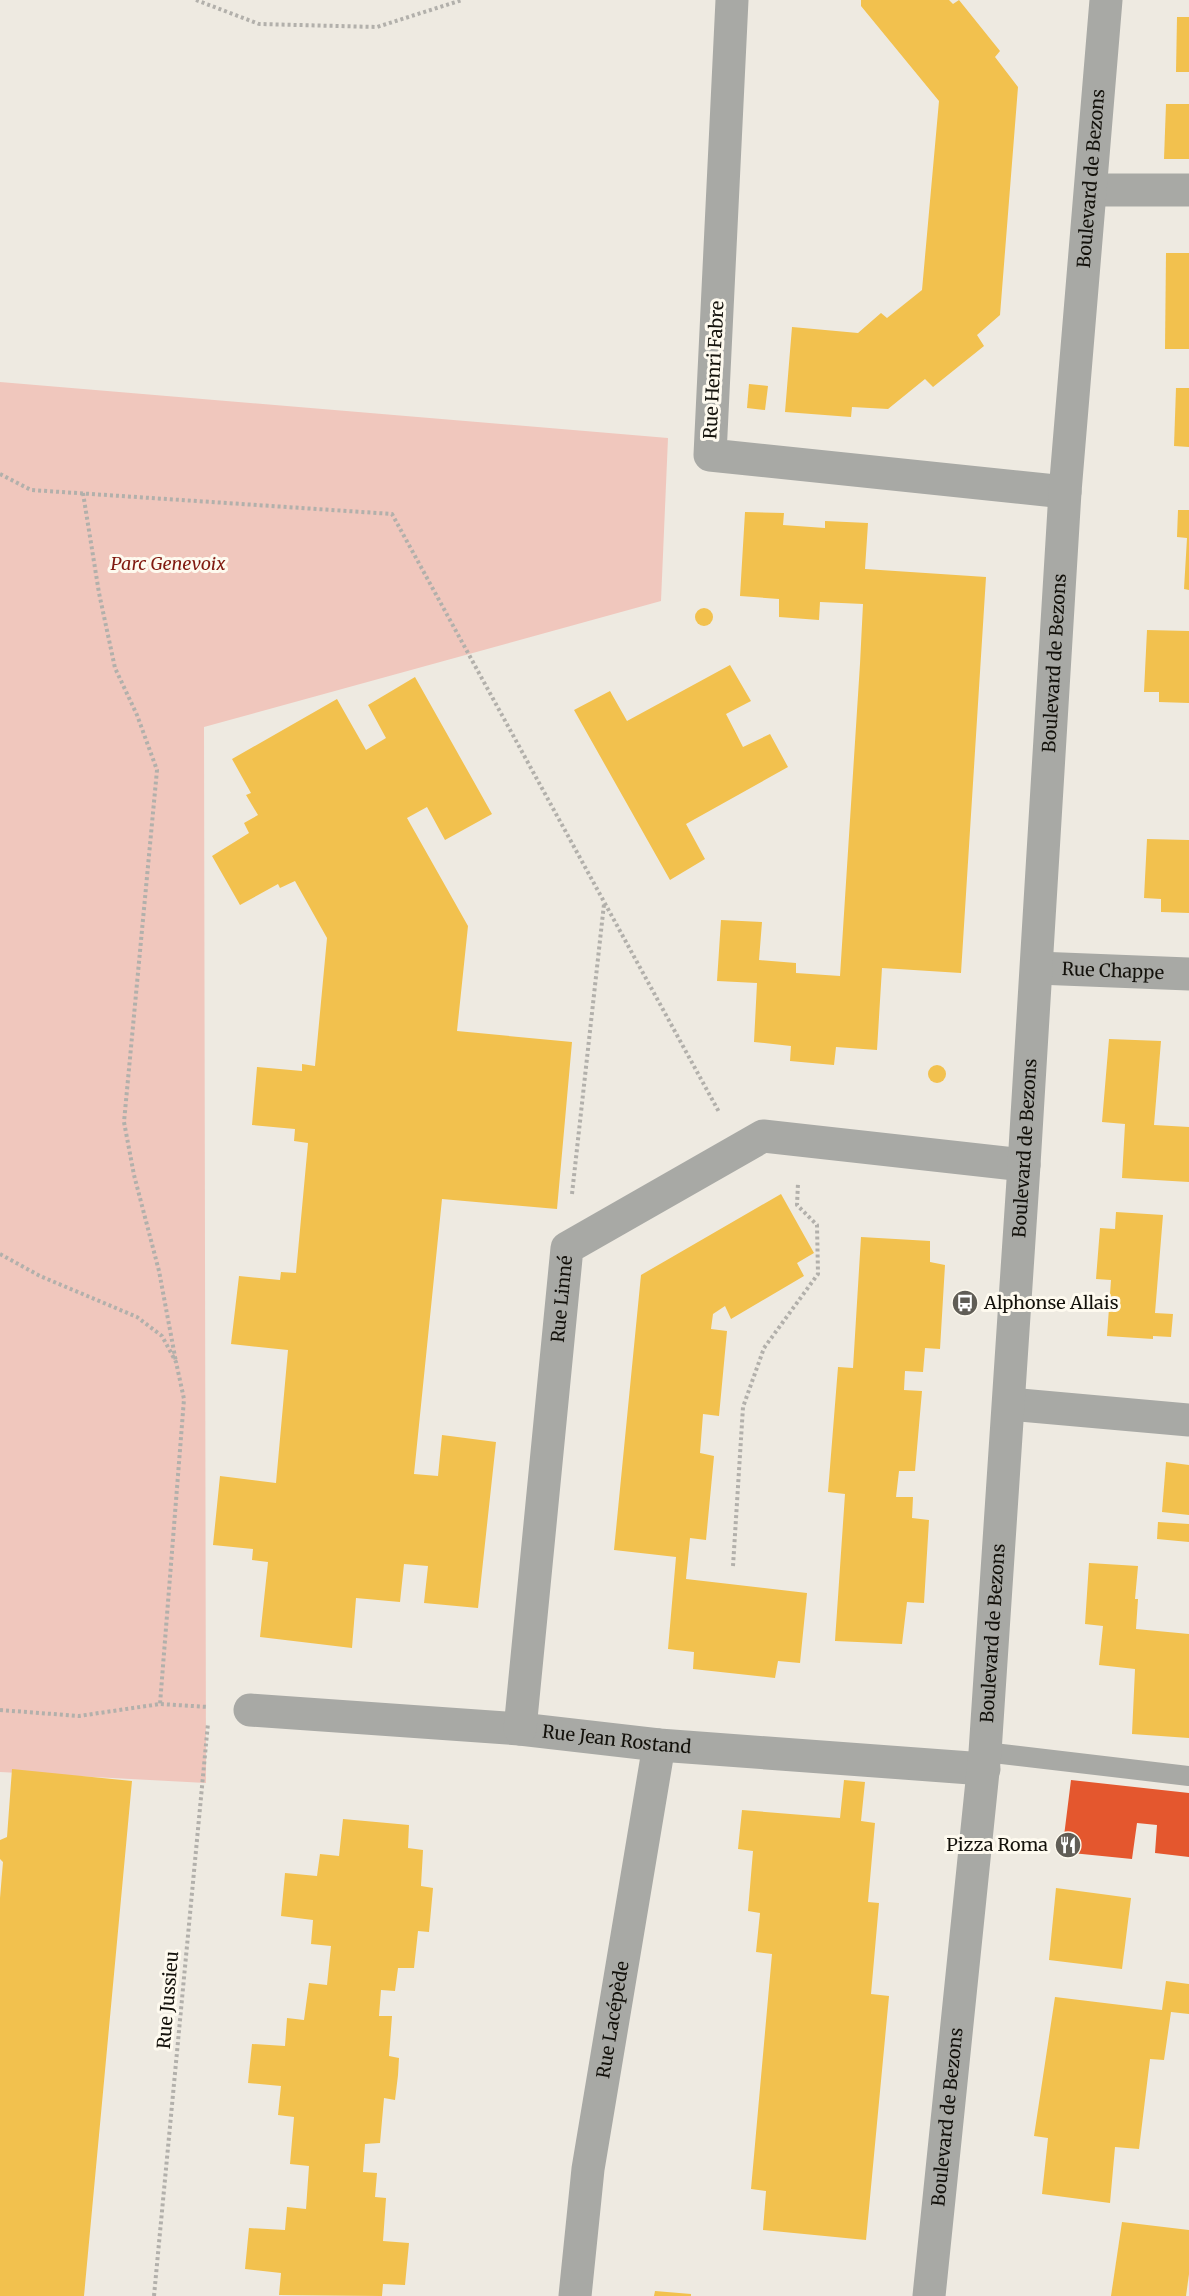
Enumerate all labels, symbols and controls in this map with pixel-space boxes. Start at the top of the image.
street label: Boulevard de Bezons [1072,88,1110,269]
street label: Rue Henri Fabre [698,300,729,440]
park label: Parc Genevoix [110,552,226,575]
street label: Boulevard de Bezons [1037,573,1071,753]
street label: Rue Chappe [1061,957,1165,984]
street label: Boulevard de Bezons [1007,1058,1041,1239]
street label: Rue Linné [546,1254,577,1344]
bus stop icon: Alphonse Allais [950,1288,980,1318]
place label: Alphonse Allais [983,1291,1119,1314]
street label: Boulevard de Bezons [975,1543,1010,1723]
street label: Rue Jean Rostand [541,1720,692,1758]
restaurant icon: Pizza Roma [1053,1830,1083,1860]
place label: Pizza Roma [946,1833,1048,1856]
street label: Rue Jussieu [152,1950,183,2050]
street label: Rue Lacépède [591,1959,634,2080]
street label: Boulevard de Bezons [926,2026,968,2207]

